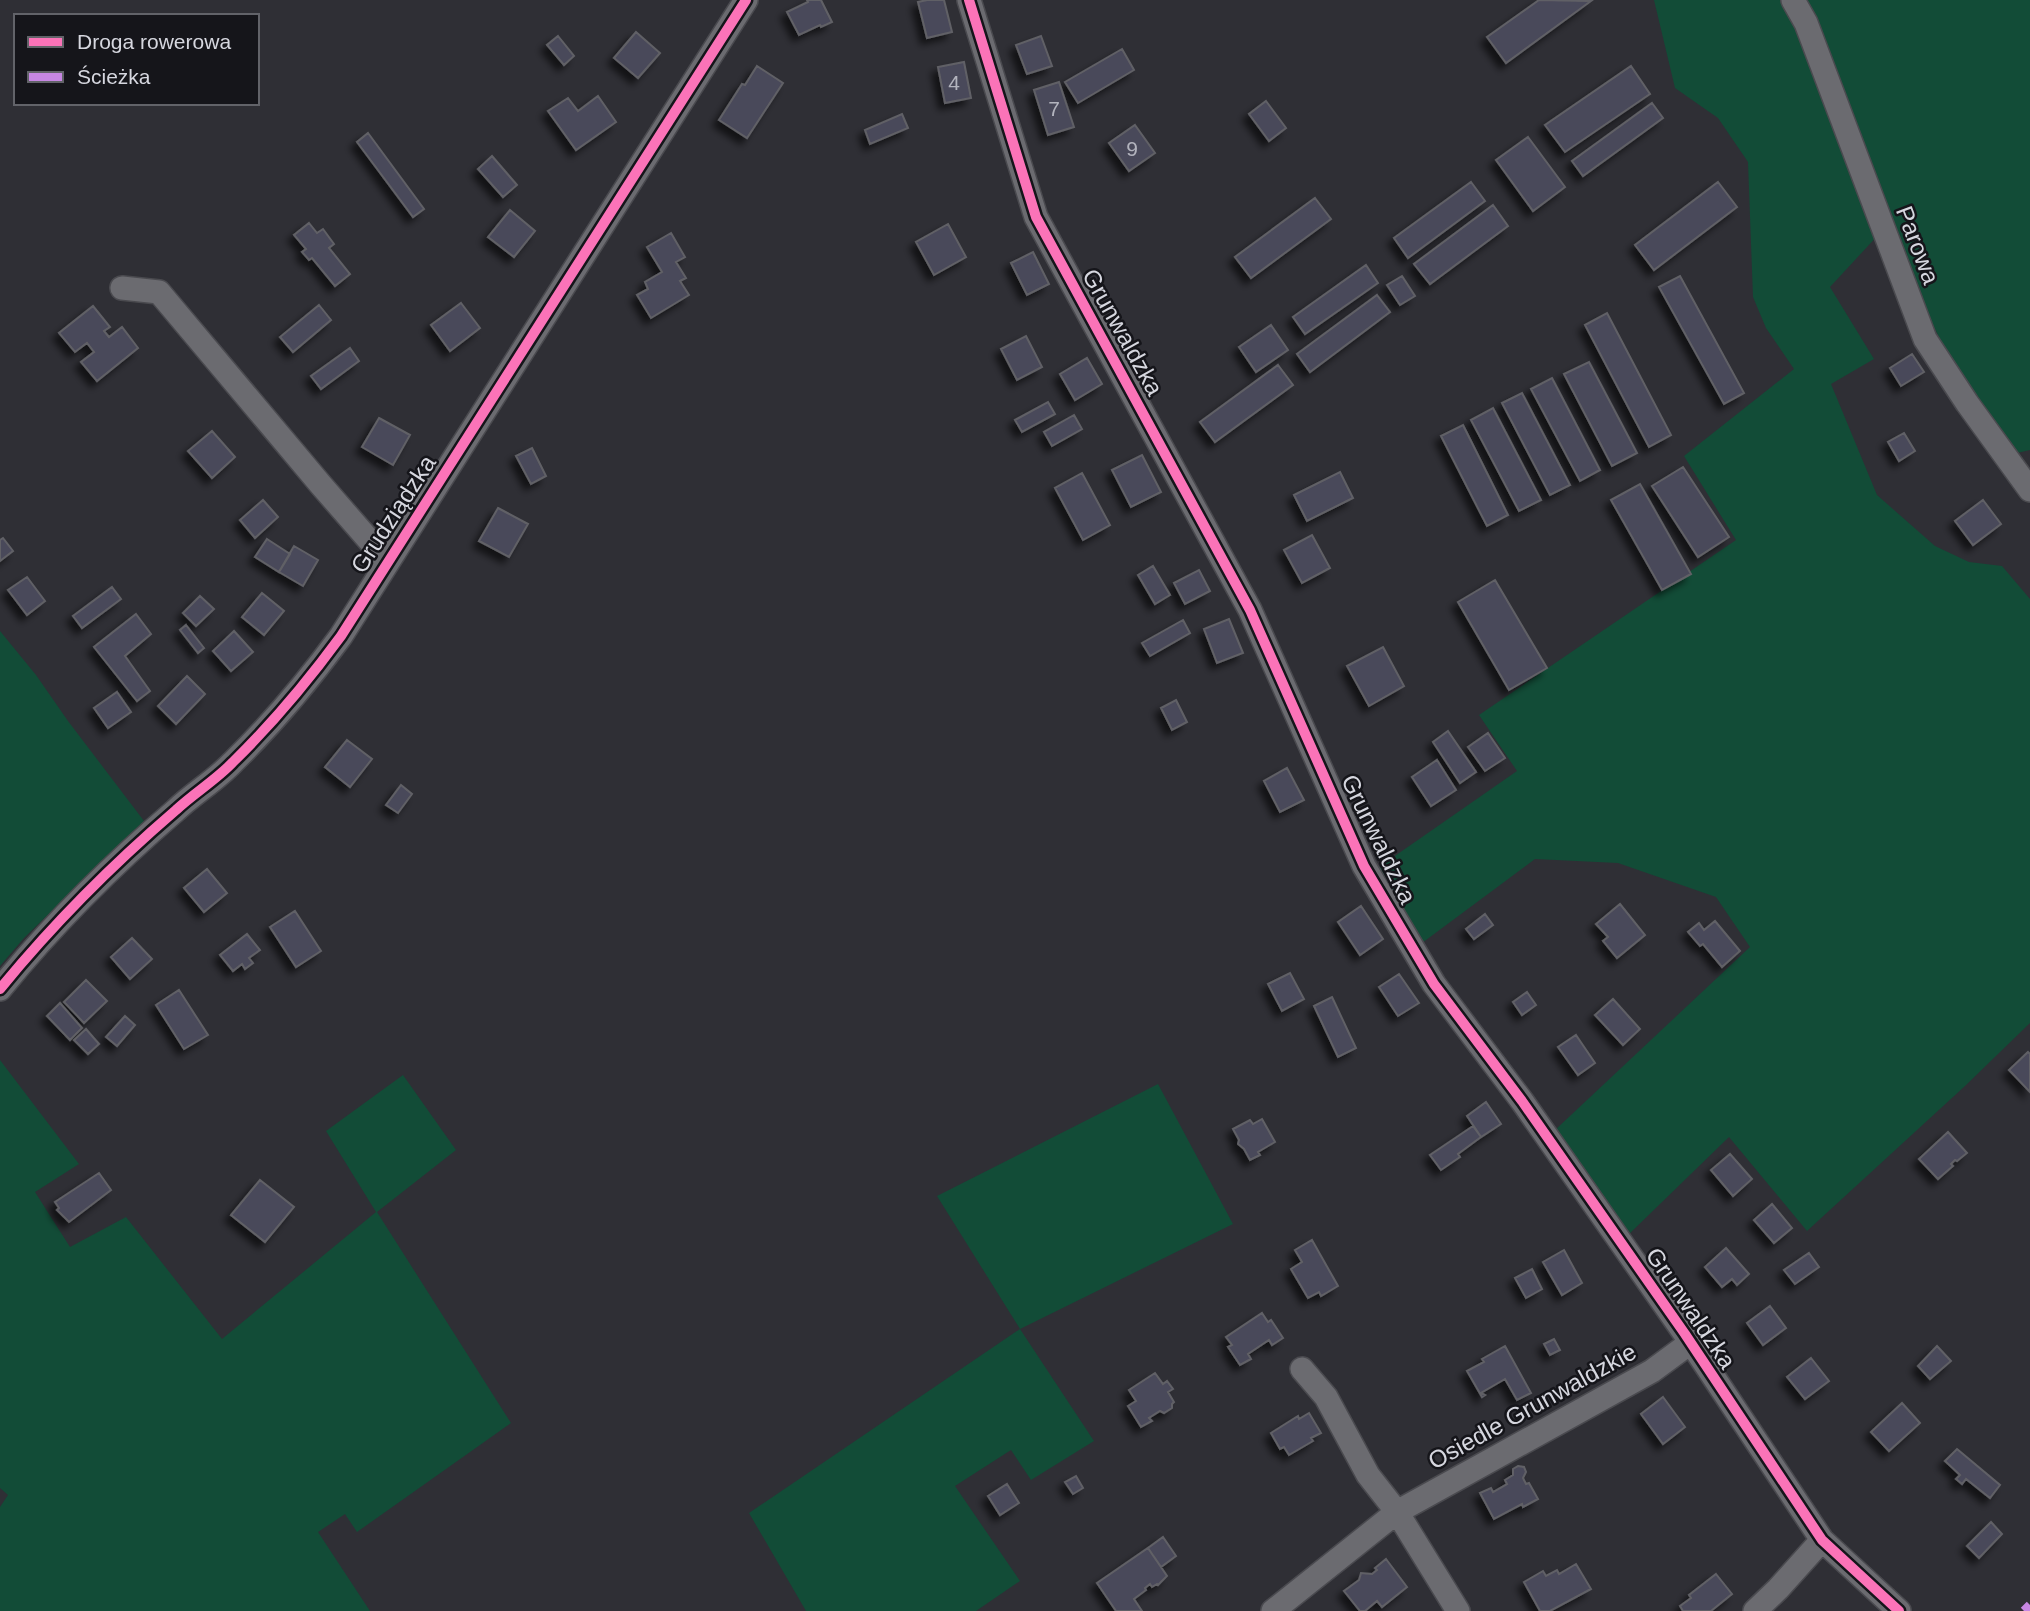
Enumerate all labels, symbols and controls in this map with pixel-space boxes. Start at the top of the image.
legend [14,14,259,105]
text: Droga rowerowa [77,30,231,53]
text: Ścieżka [77,65,151,88]
house number: 4 [948,71,960,94]
house number: 7 [1048,97,1060,120]
house number: 9 [1126,137,1138,160]
street label: Parowa [1891,202,1945,288]
street label: Grunwaldzka [1077,264,1169,400]
street label: Grudziądzka [345,450,441,578]
street label: Grunwaldzka [1336,770,1422,908]
street label: Grunwaldzka [1641,1242,1742,1374]
street label: Osiedle Grunwaldzkie [1423,1338,1641,1474]

